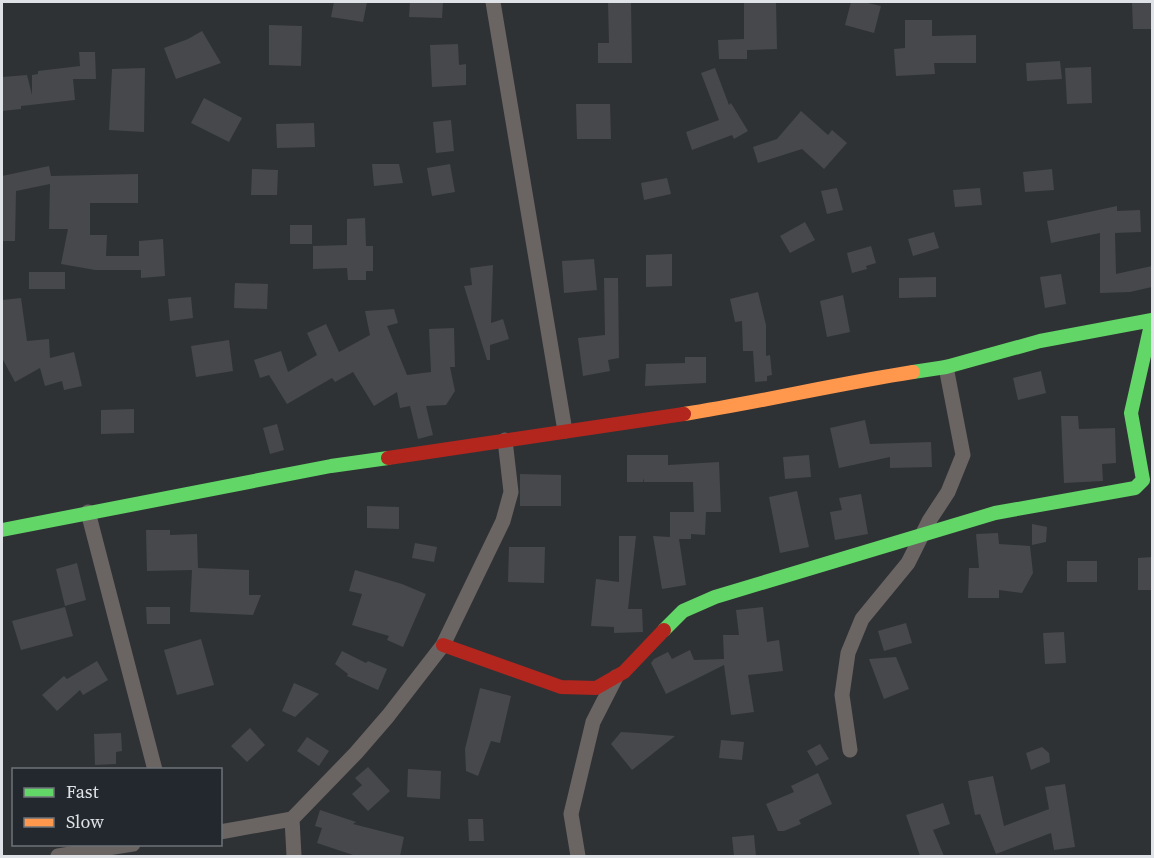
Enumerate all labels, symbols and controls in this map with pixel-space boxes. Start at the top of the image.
legend [12,768,222,846]
text: Fast [66,779,99,804]
text: Slow [66,809,104,834]

